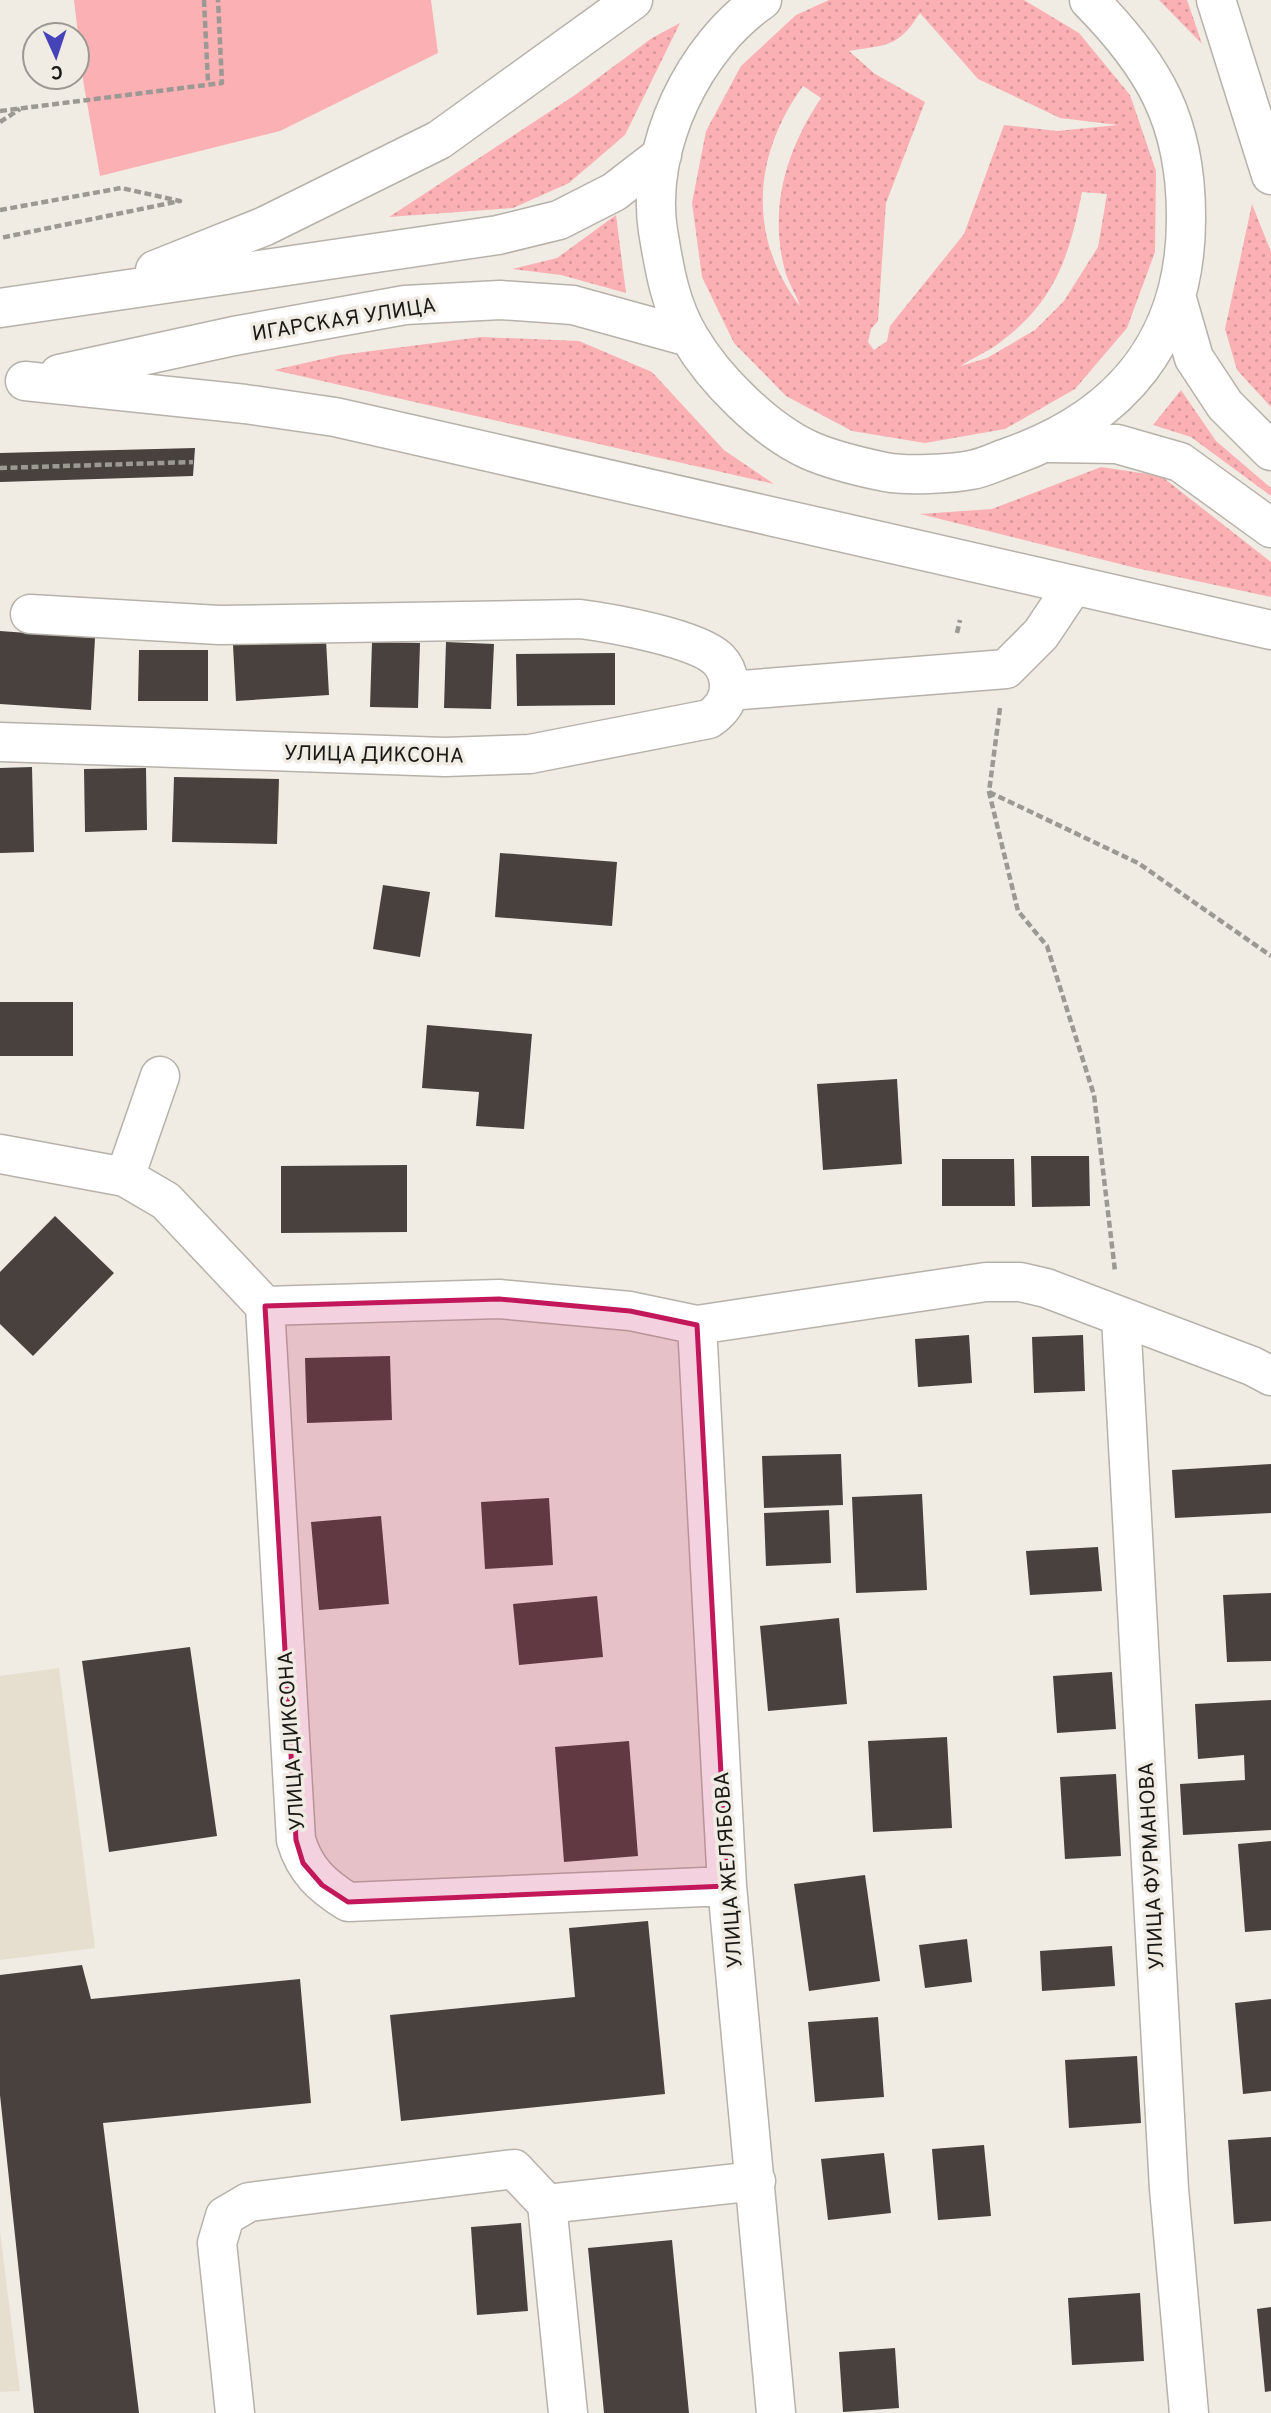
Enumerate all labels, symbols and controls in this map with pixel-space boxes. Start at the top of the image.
north arrow [21,21,91,91]
text: С [50,59,63,83]
street label: ИГАРСКАЯ УЛИЦА [250,293,438,348]
street label: УЛИЦА ДИКСОНА [284,740,464,771]
street label: УЛИЦА ДИКСОНА [273,1650,312,1832]
street label: УЛИЦА ФУРМАНОВА [1134,1761,1171,1970]
street label: УЛИЦА ЖЕЛЯБОВА [709,1771,750,1969]

